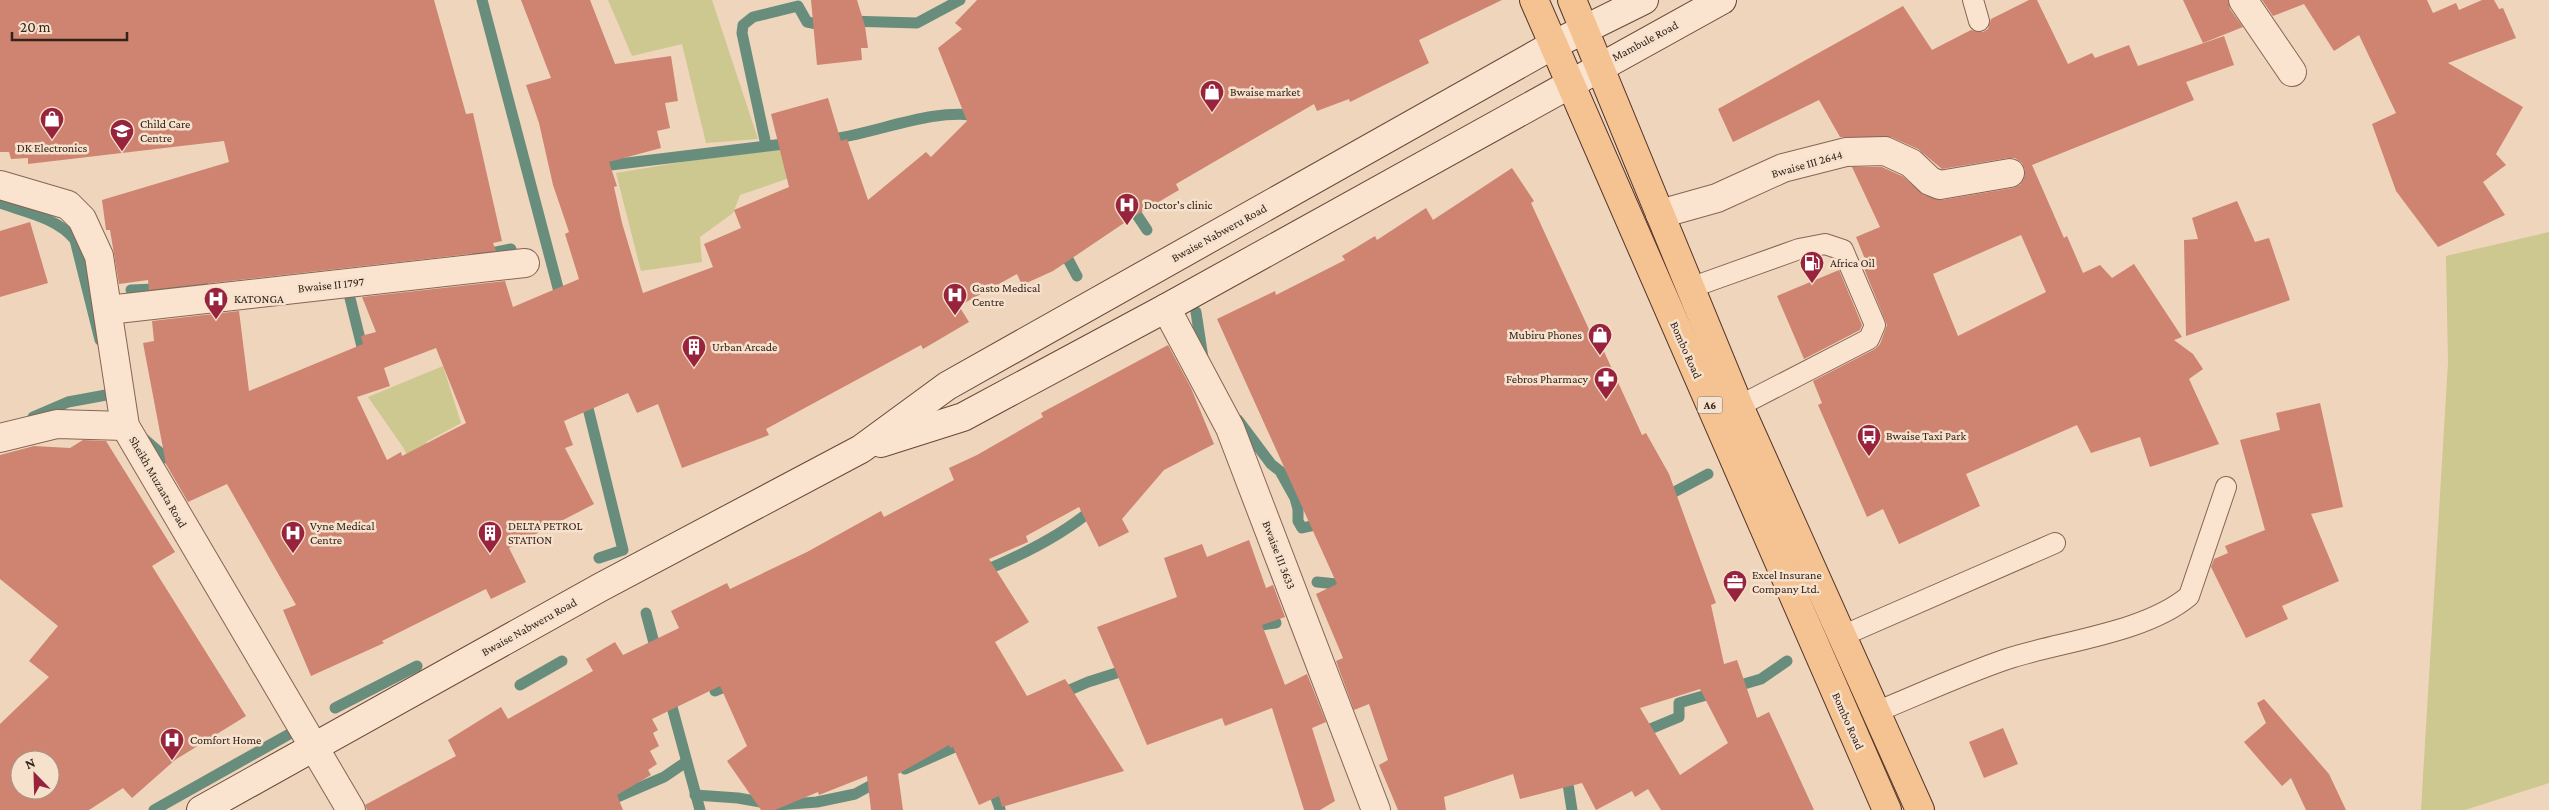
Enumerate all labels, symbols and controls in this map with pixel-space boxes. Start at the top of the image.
scale bar [12,10,128,42]
street label: Mambule Road [1610,17,1681,64]
text: 20 m [20,19,51,35]
shop icon: Bwaise market [1199,79,1225,113]
place label: Bwaise market [1230,85,1302,99]
shop icon: DK Electronics [39,106,65,140]
place label: Child Care Centre [140,117,190,145]
school or university icon: Child Care Centre [109,118,135,152]
place label: DK Electronics [17,141,87,155]
street label: Bwaise III 2644 [1770,147,1844,181]
hospital icon: Doctor's clinic [1114,192,1140,226]
place label: Doctor's clinic [1144,198,1213,212]
street label: Bwaise Nabweru Road [1169,201,1270,265]
fuel station icon: Africa Oil [1799,250,1825,284]
place label: Africa Oil [1830,256,1875,270]
street label: Bwaise II 1797 [297,275,365,295]
place label: Gasto Medical Centre [972,281,1040,309]
hospital icon: Gasto Medical Centre [942,282,968,316]
hospital icon: KATONGA [203,286,229,320]
place label: KATONGA [234,292,284,306]
street label: Bombo Road [1667,319,1705,381]
shop icon: Mubiru Phones [1587,322,1613,356]
place label: Mubiru Phones [1509,328,1582,342]
building icon: Urban Arcade [681,334,707,368]
place label: Urban Arcade [712,340,777,354]
pharmacy icon: Febros Pharmacy [1593,366,1619,400]
place label: Febros Pharmacy [1506,372,1588,386]
road number: A6 [1698,396,1722,414]
bus stop icon: Bwaise Taxi Park [1856,423,1882,457]
place label: Bwaise Taxi Park [1886,429,1967,443]
street label: Sheikh Muzaata Road [126,434,190,531]
place label: Vyne Medical Centre [310,519,375,547]
place label: DELTA PETROL STATION [508,519,583,547]
street label: Bwaise III 3633 [1260,519,1299,591]
hospital icon: Vyne Medical Centre [280,520,306,554]
building icon: DELTA PETROL STATION [477,520,503,554]
place label: Excel Insurane Company Ltd. [1752,568,1822,596]
office icon: Excel Insurane Company Ltd. [1722,569,1748,603]
street label: Bwaise Nabweru Road [479,595,580,659]
street label: Bombo Road [1829,690,1867,752]
hospital icon: Comfort Home [159,727,185,761]
place label: Comfort Home [190,733,261,747]
north arrow [10,750,60,800]
text: N [22,754,38,772]

